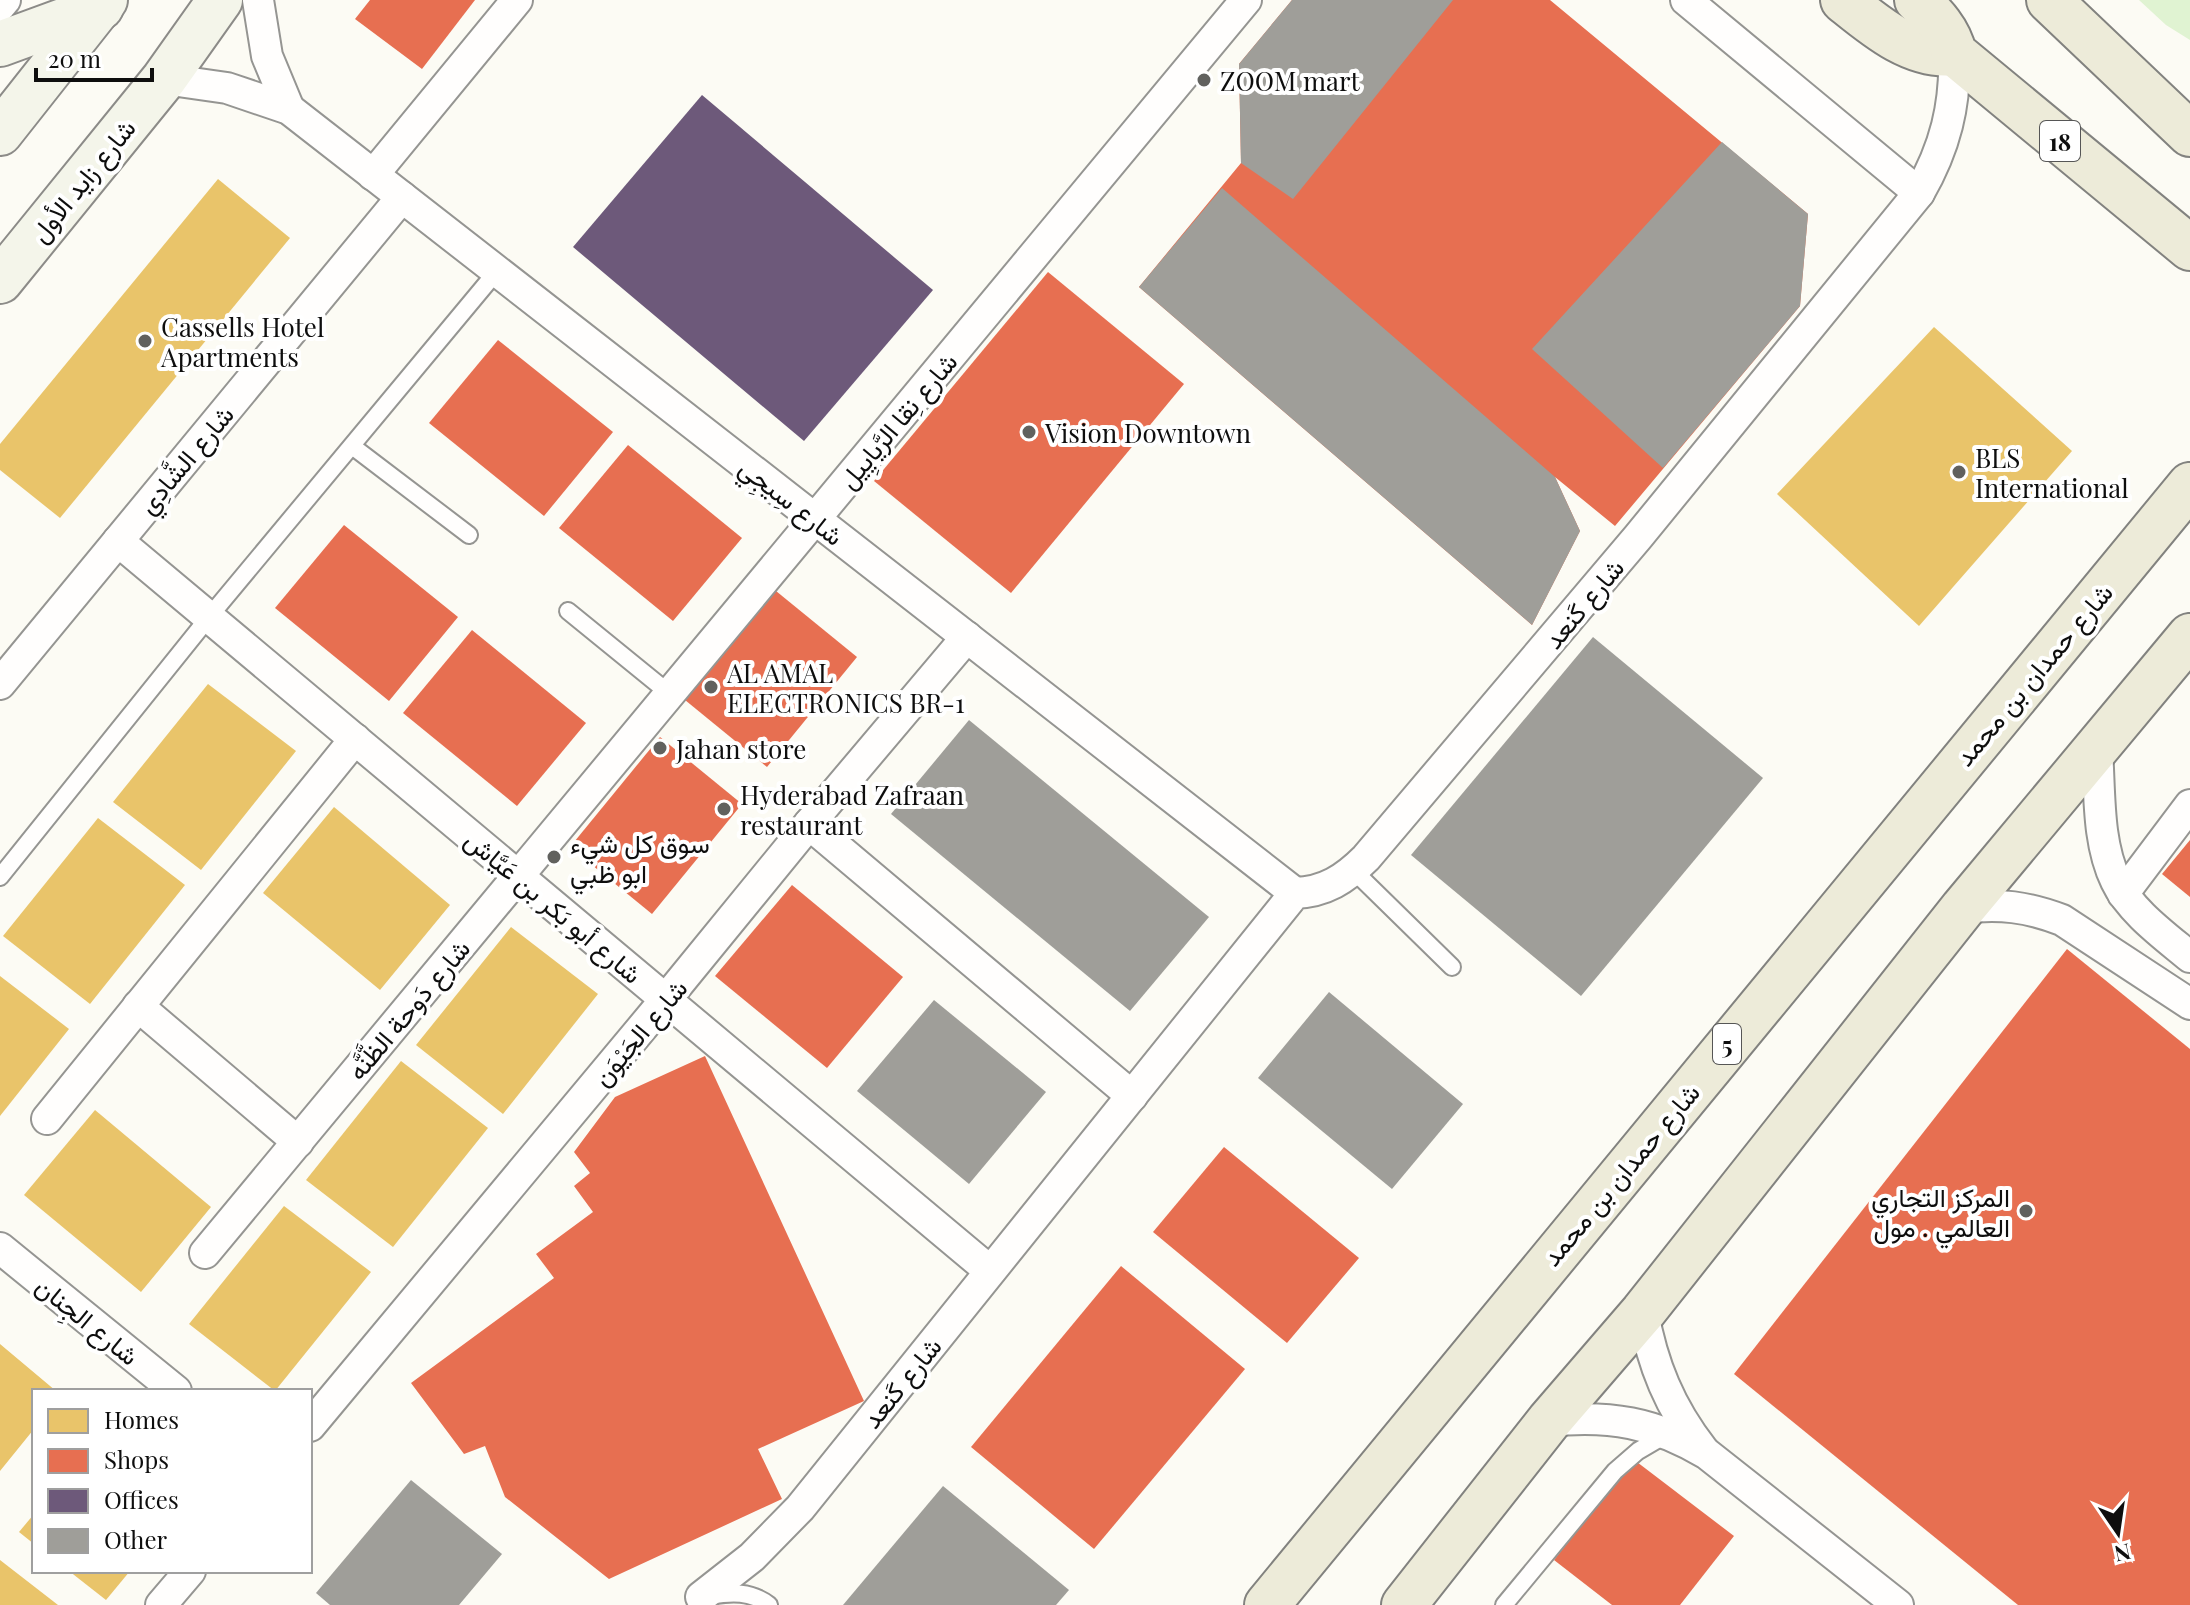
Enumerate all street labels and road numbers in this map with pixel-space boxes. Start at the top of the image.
street label: شارع زايد الأول [21,111,144,250]
road number: 18 [2040,121,2080,161]
street label: شارع نِقا الرَّيايِيل [830,345,967,498]
street label: شارع الشَّادِي [129,397,245,524]
street label: شارع سِيجِي [730,449,851,557]
street label: شارع كَنعد [1535,550,1633,657]
street label: شارع حمدان بن محمد [1946,575,2121,774]
street label: شارع أبو بَكر بن عَيَّاش [457,821,650,992]
street label: شارع دَوحة الظَّنَّه [338,931,479,1088]
street label: شارع الجَيْوَن [584,971,696,1094]
road number: 5 [1713,1024,1741,1064]
street label: شارع حمدان بن محمد [1533,1075,1708,1274]
street label: شارع الجِنان [27,1268,147,1376]
street label: شارع كَنعد [853,1329,950,1436]

